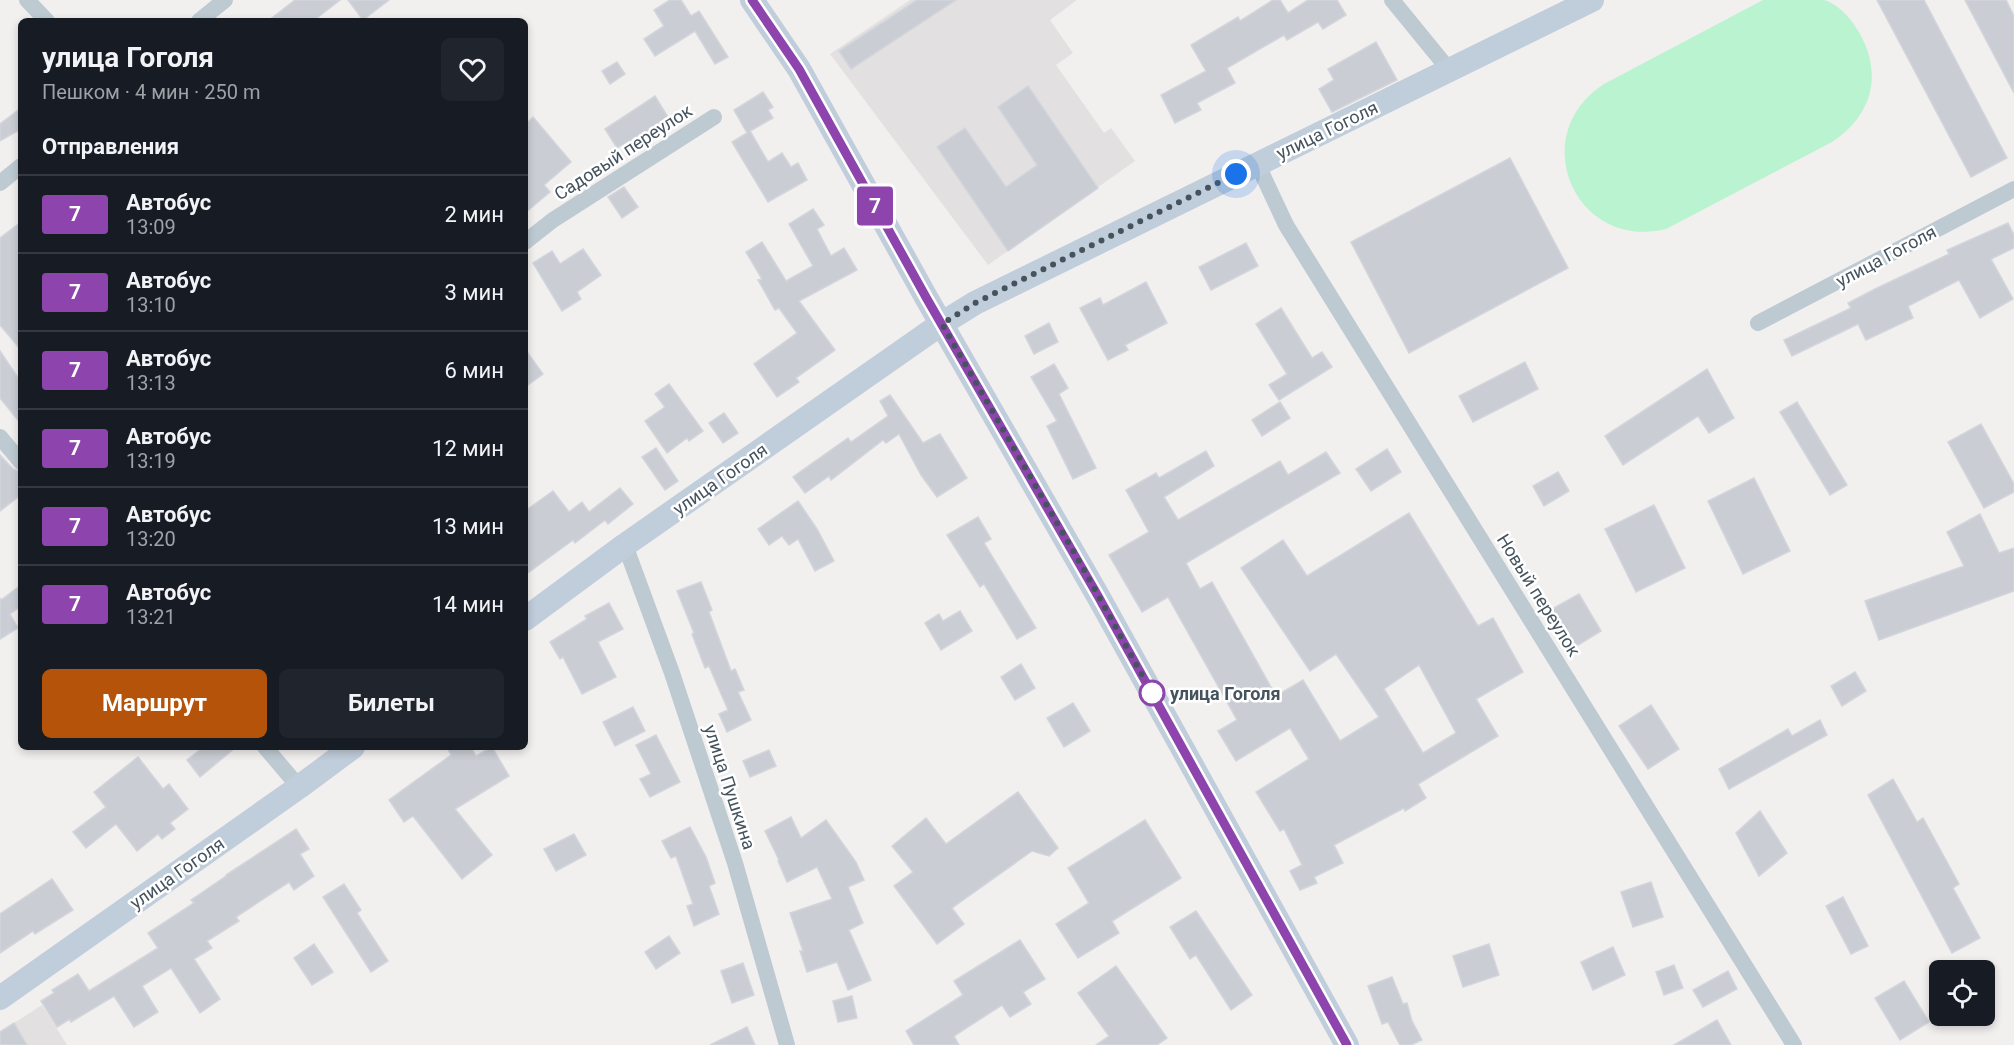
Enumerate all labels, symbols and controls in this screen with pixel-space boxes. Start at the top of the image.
button: heart [441,38,504,101]
text: улица Гоголя [42,41,214,74]
text: Пешком · 4 мин · 250 m [42,80,261,104]
street label: улица Гоголя [1273,96,1381,164]
street label: Садовый переулок [550,100,696,204]
text: Отправления [42,134,179,159]
your location [1221,159,1251,189]
line badge: 7 [856,186,894,226]
text: Автобус [126,190,211,215]
text: 7 [869,194,881,218]
text: 7 [69,202,81,226]
text: 2 мин [444,202,504,227]
text: 13:09 [126,215,176,239]
street label: улица Гоголя [1832,221,1940,291]
text: Автобус [126,268,211,293]
text: 7 [69,280,81,304]
text: 3 мин [444,280,504,305]
text: 13:10 [126,293,176,317]
text: Автобус [126,346,211,371]
text: 7 [69,358,81,382]
text: 6 мин [444,358,504,383]
text: 13:13 [126,371,176,395]
text: Автобус [126,424,211,449]
text: 7 [69,436,81,460]
text: 12 мин [432,436,504,461]
street label: улица Гоголя [669,439,771,519]
text: 13:19 [126,449,176,473]
text: Автобус [126,502,211,527]
text: 7 [69,514,81,538]
text: 13 мин [432,514,504,539]
text: 13:20 [126,527,176,551]
street label: Новый переулок [1493,530,1585,660]
text: Автобус [126,580,211,605]
text: 7 [69,592,81,616]
text: 14 мин [432,592,504,617]
text: 13:21 [126,605,176,629]
button: Маршрут [42,669,267,738]
button: Билеты [279,669,504,738]
marker: улица Гоголя [1139,680,1165,706]
place label: улица Гоголя [1170,683,1281,704]
street label: улица Пушкина [700,722,760,852]
street label: улица Гоголя [126,833,228,913]
map controls [1929,960,1995,1026]
button: locate [1929,960,1995,1026]

